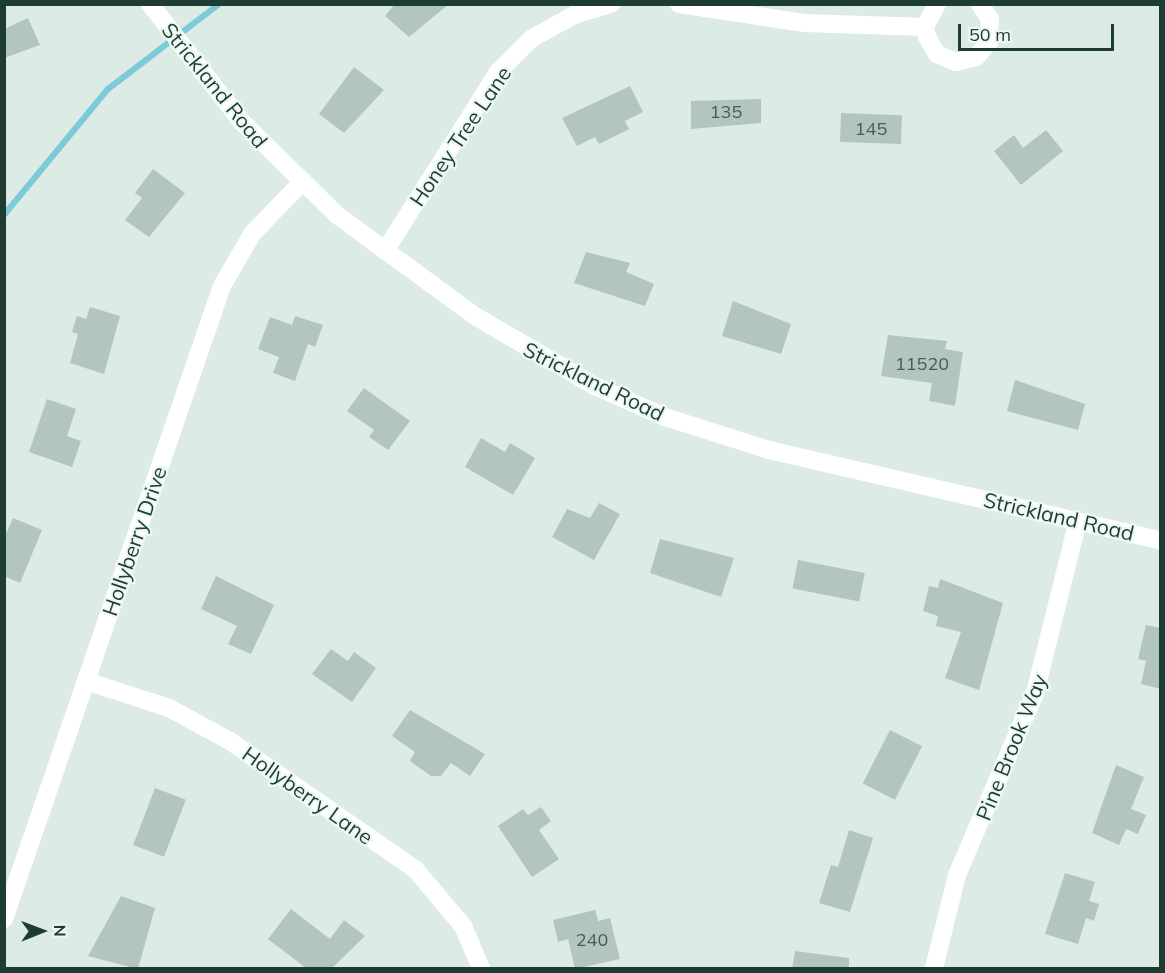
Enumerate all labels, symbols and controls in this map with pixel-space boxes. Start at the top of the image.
scale bar [961,12,1117,50]
street label: Strickland Road [157,17,273,153]
text: 50 m [969,23,1011,46]
street label: Honey Tree Lane [404,61,516,211]
house number: 135 [710,101,742,123]
house number: 145 [855,118,887,140]
street label: Strickland Road [519,336,669,426]
house number: 11520 [895,353,949,375]
street label: Hollyberry Drive [97,463,171,619]
street label: Strickland Road [981,486,1137,546]
street label: Pine Brook Way [970,670,1052,824]
street label: Hollyberry Lane [238,741,378,849]
north arrow [12,901,72,961]
text: N [50,924,70,937]
house number: 240 [576,929,608,951]

